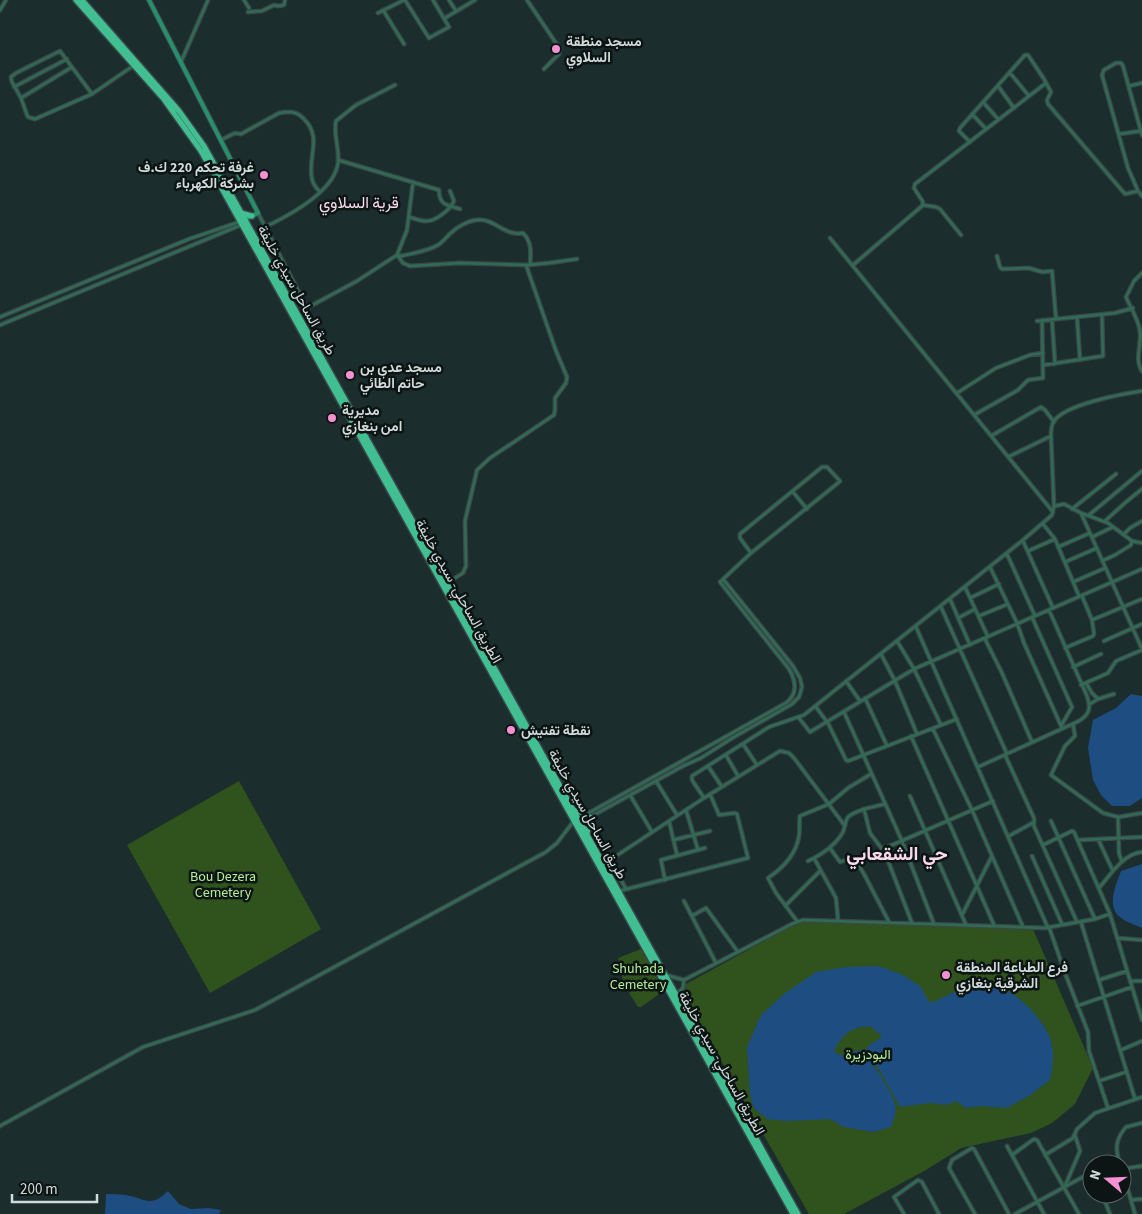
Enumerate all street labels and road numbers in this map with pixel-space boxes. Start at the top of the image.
street label: طريق الساحل سيدي خليفة [251,222,340,360]
street label: الطريق الساحلي- سيدي خليفة [409,516,506,668]
street label: طريق الساحل سيدي خليفة [542,746,631,884]
street label: الطريق الساحلي- سيدي خليفة [672,988,769,1140]

